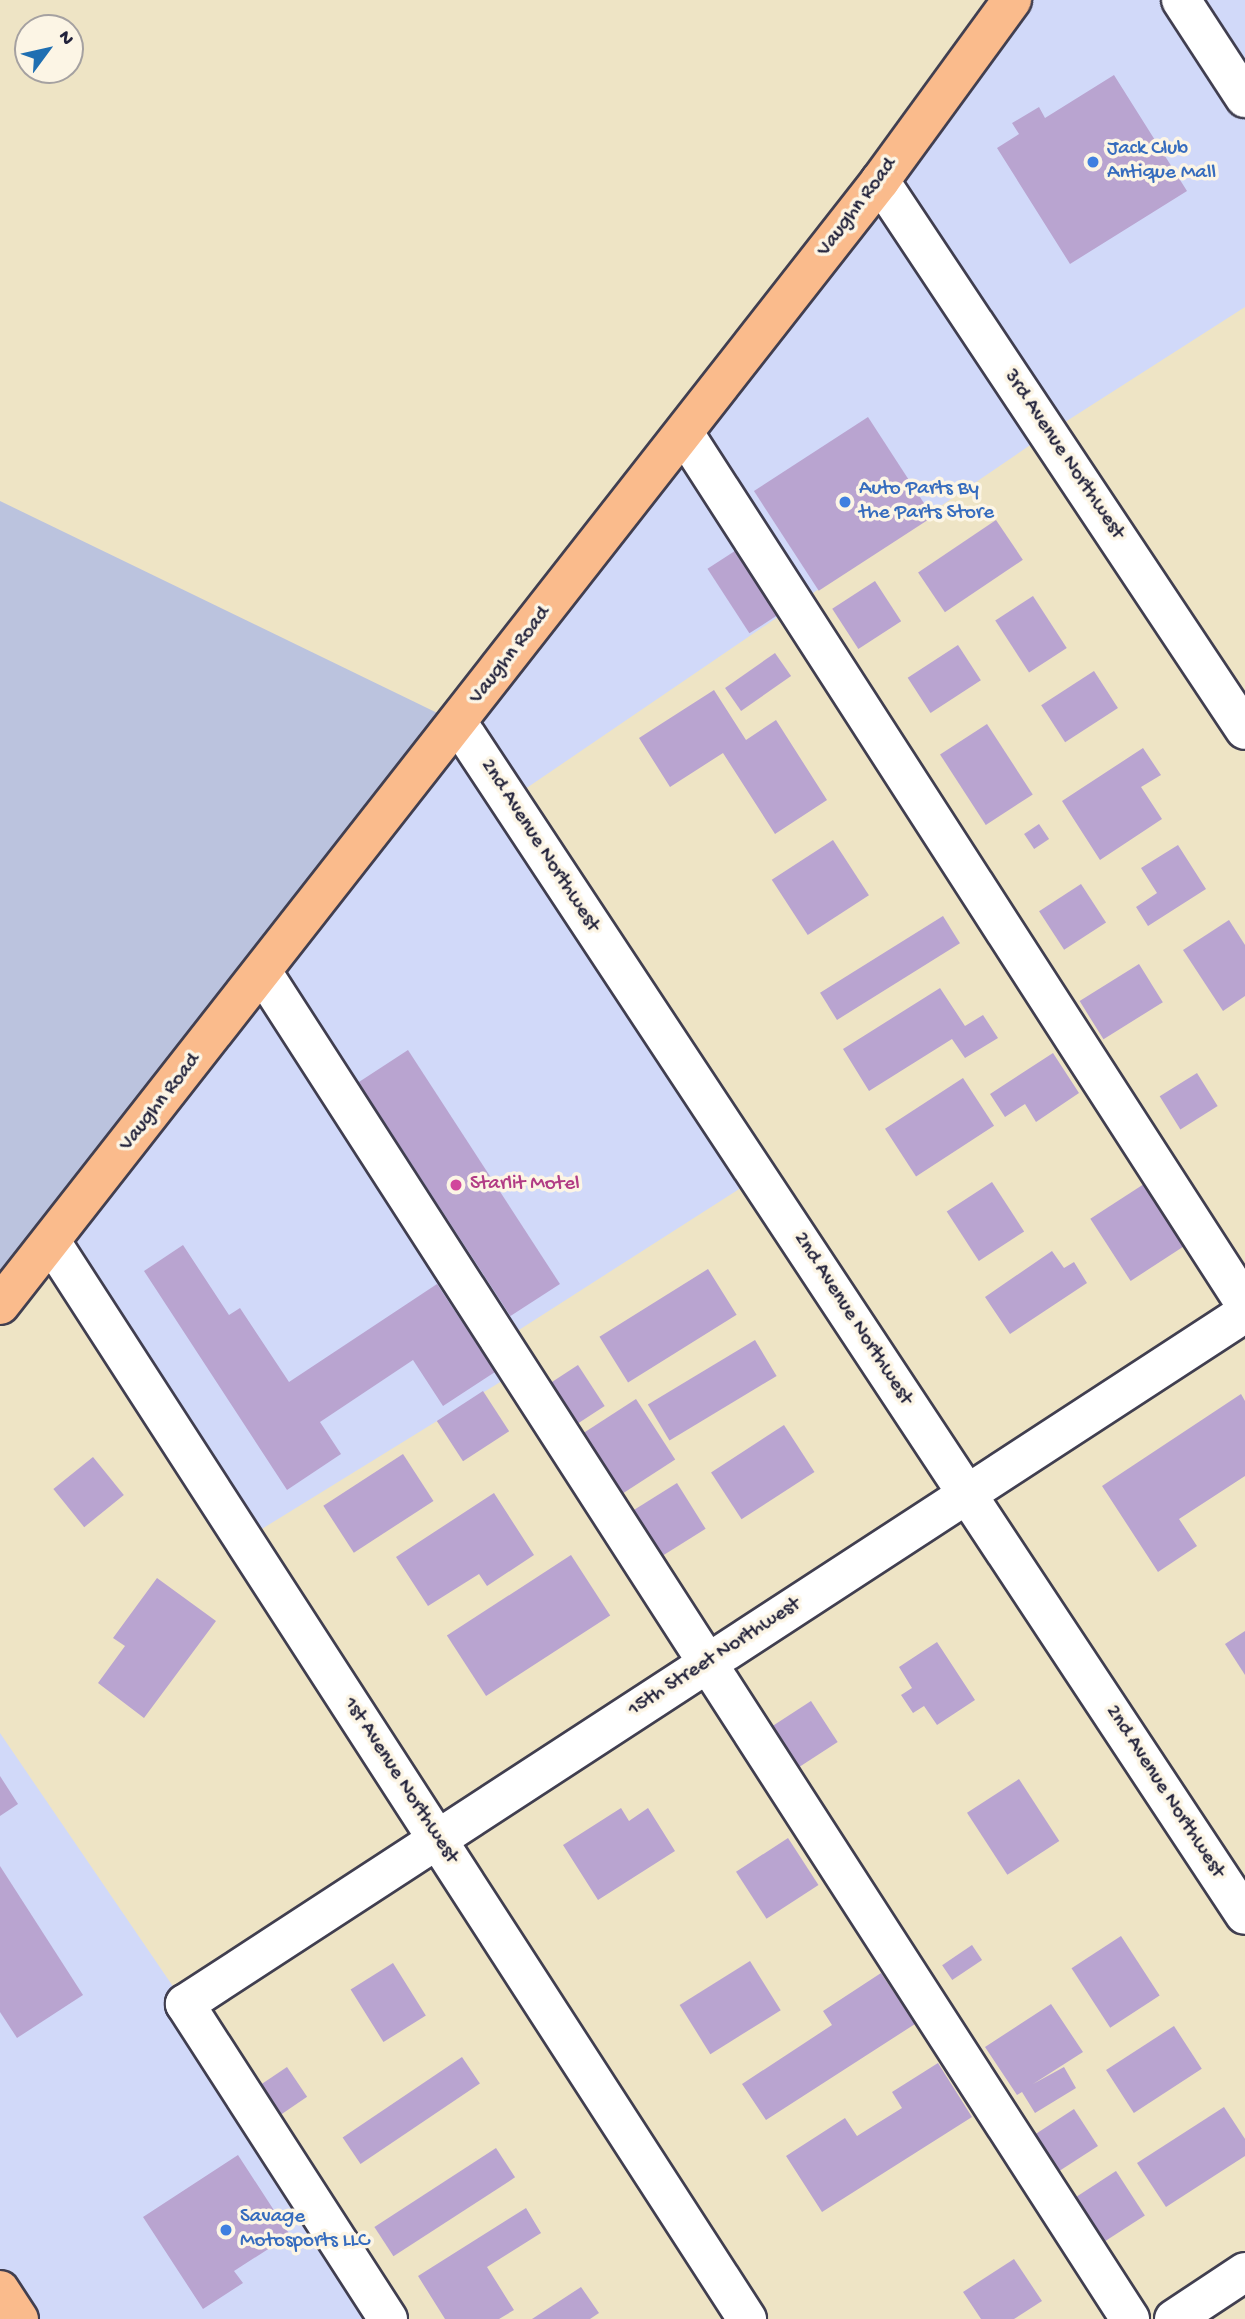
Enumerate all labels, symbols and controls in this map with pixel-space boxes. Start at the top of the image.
north arrow [14,14,84,84]
text: N [52,27,78,50]
place label: Jack Club Antique Mall [1107,137,1216,187]
street label: Vaughn Road [813,154,903,262]
marker: Jack Club Antique Mall [1085,154,1101,170]
street label: 3rd Avenue Northwest [997,365,1129,545]
place label: Auto Parts By the Parts Store [859,477,994,527]
marker: Auto Parts By the Parts Store [837,494,853,510]
street label: Vaughn Road [465,602,557,710]
street label: 2nd Avenue Northwest [474,755,604,937]
street label: Vaughn Road [115,1049,207,1157]
place label: Starlit Motel [470,1172,580,1198]
marker: Starlit Motel [448,1177,464,1193]
street label: 2nd Avenue Northwest [787,1228,917,1410]
street label: 15th Street Northwest [624,1593,806,1723]
street label: 1st Avenue Northwest [337,1693,463,1869]
street label: 2nd Avenue Northwest [1099,1701,1229,1883]
place label: Savage Motosports LLC [240,2205,369,2255]
marker: Savage Motosports LLC [218,2222,234,2238]

